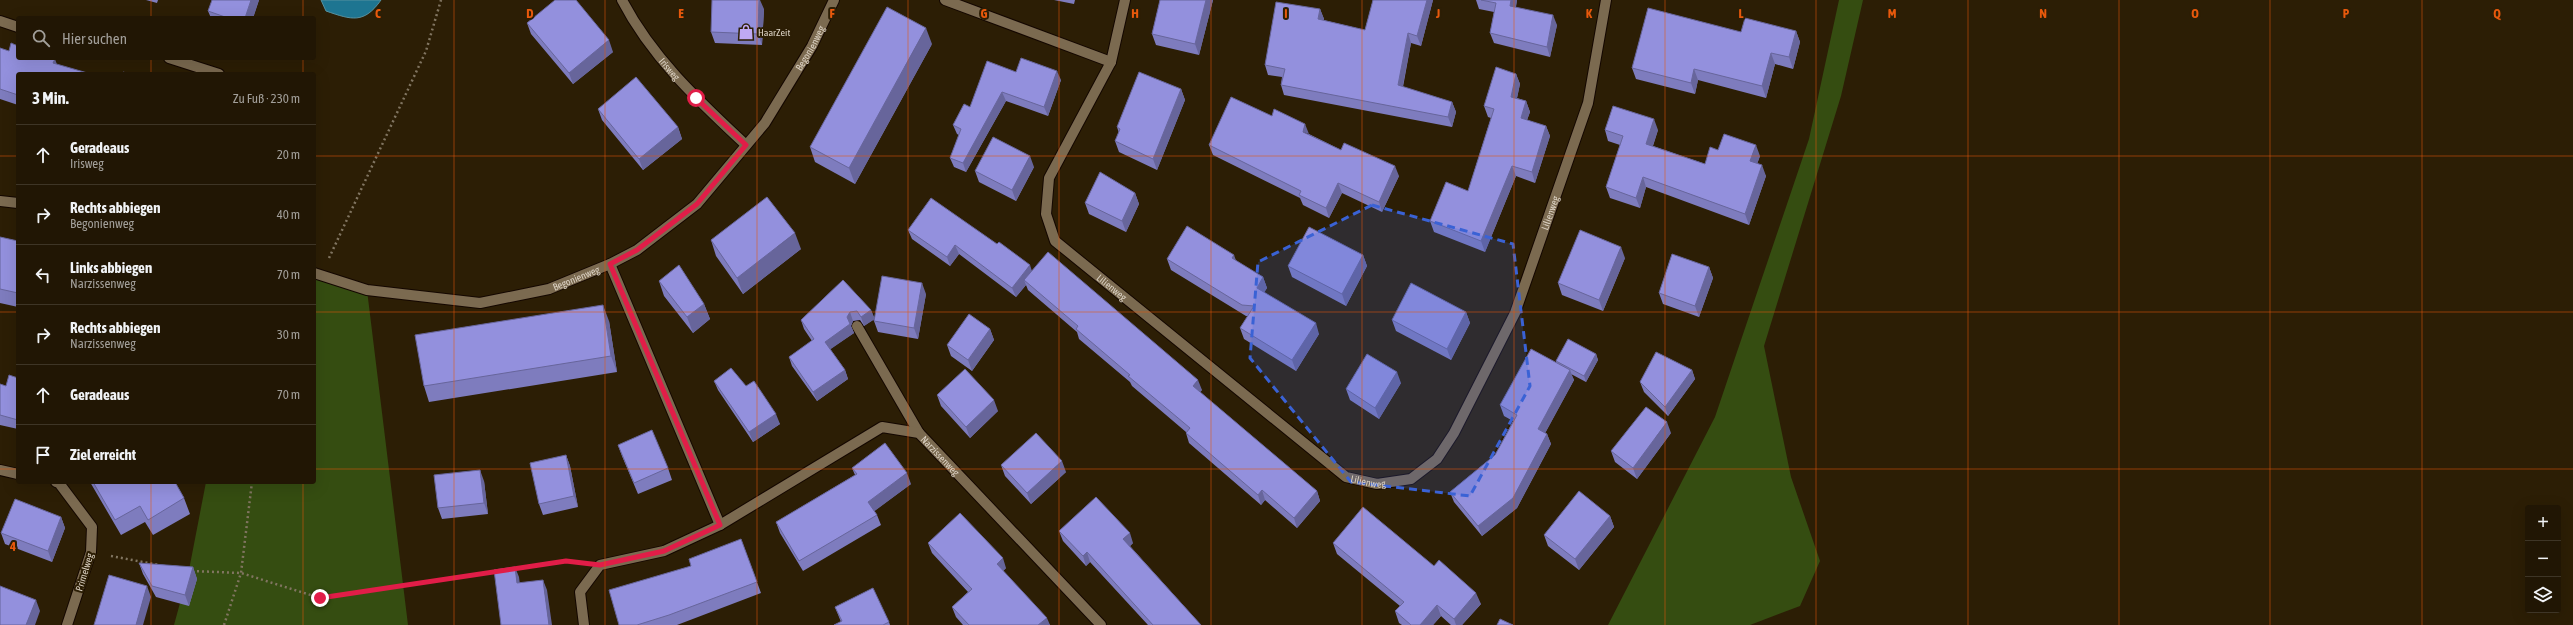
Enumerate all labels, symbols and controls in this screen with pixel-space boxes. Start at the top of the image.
text: C [375,6,381,21]
text: D [526,6,534,21]
text: E [678,6,684,21]
text: F [829,6,835,21]
text: G [981,6,988,21]
text: H [1131,6,1139,21]
text: I [1284,6,1288,21]
text: J [1435,6,1440,21]
text: K [1586,6,1593,21]
text: L [1738,6,1744,21]
text: M [1888,6,1897,21]
text: N [2039,6,2047,21]
text: O [2191,6,2199,21]
text: P [2343,6,2350,21]
text: Q [2493,6,2501,21]
search box [16,16,316,60]
shop icon: HaarZeit [737,23,755,41]
street label: Begonienweg [793,23,827,73]
icon: search [30,27,52,49]
place label: HaarZeit [758,27,790,38]
text: Hier suchen [62,30,127,47]
street label: Irisweg [657,56,683,83]
text: 3 Min. [32,88,69,108]
route start [687,89,705,107]
text: Zu Fuß · 230 m [233,91,300,106]
text: Geradeaus [70,139,129,156]
icon: ahead [32,144,54,166]
text: 20 m [277,147,300,162]
text: Irisweg [70,156,104,171]
street label: Lilienweg [1539,194,1562,231]
text: Rechts abbiegen [70,199,160,216]
icon: right [32,204,54,226]
text: 40 m [277,207,300,222]
text: Begonienweg [70,216,134,231]
text: Links abbiegen [70,259,152,276]
icon: left [32,264,54,286]
street label: Begonienweg [551,264,602,293]
text: 70 m [277,267,300,282]
street label: Lilienweg [1094,272,1129,303]
text: Narzissenweg [70,276,136,291]
text: Rechts abbiegen [70,319,160,336]
icon: right [32,324,54,346]
text: 30 m [277,327,300,342]
text: Narzissenweg [70,336,136,351]
icon: ahead [32,384,54,406]
text: Geradeaus [70,386,129,403]
text: 70 m [277,387,300,402]
street label: Narzissenweg [919,434,962,479]
icon: arrive [32,444,54,466]
text: Ziel erreicht [70,446,136,463]
street label: Lilienweg [1350,473,1387,490]
map controls [2525,505,2561,613]
button: + [2525,505,2561,541]
text: 4 [9,539,16,554]
button: − [2525,541,2561,577]
street label: Primelweg [73,551,96,592]
button: layers [2525,577,2561,613]
route end [311,589,329,607]

